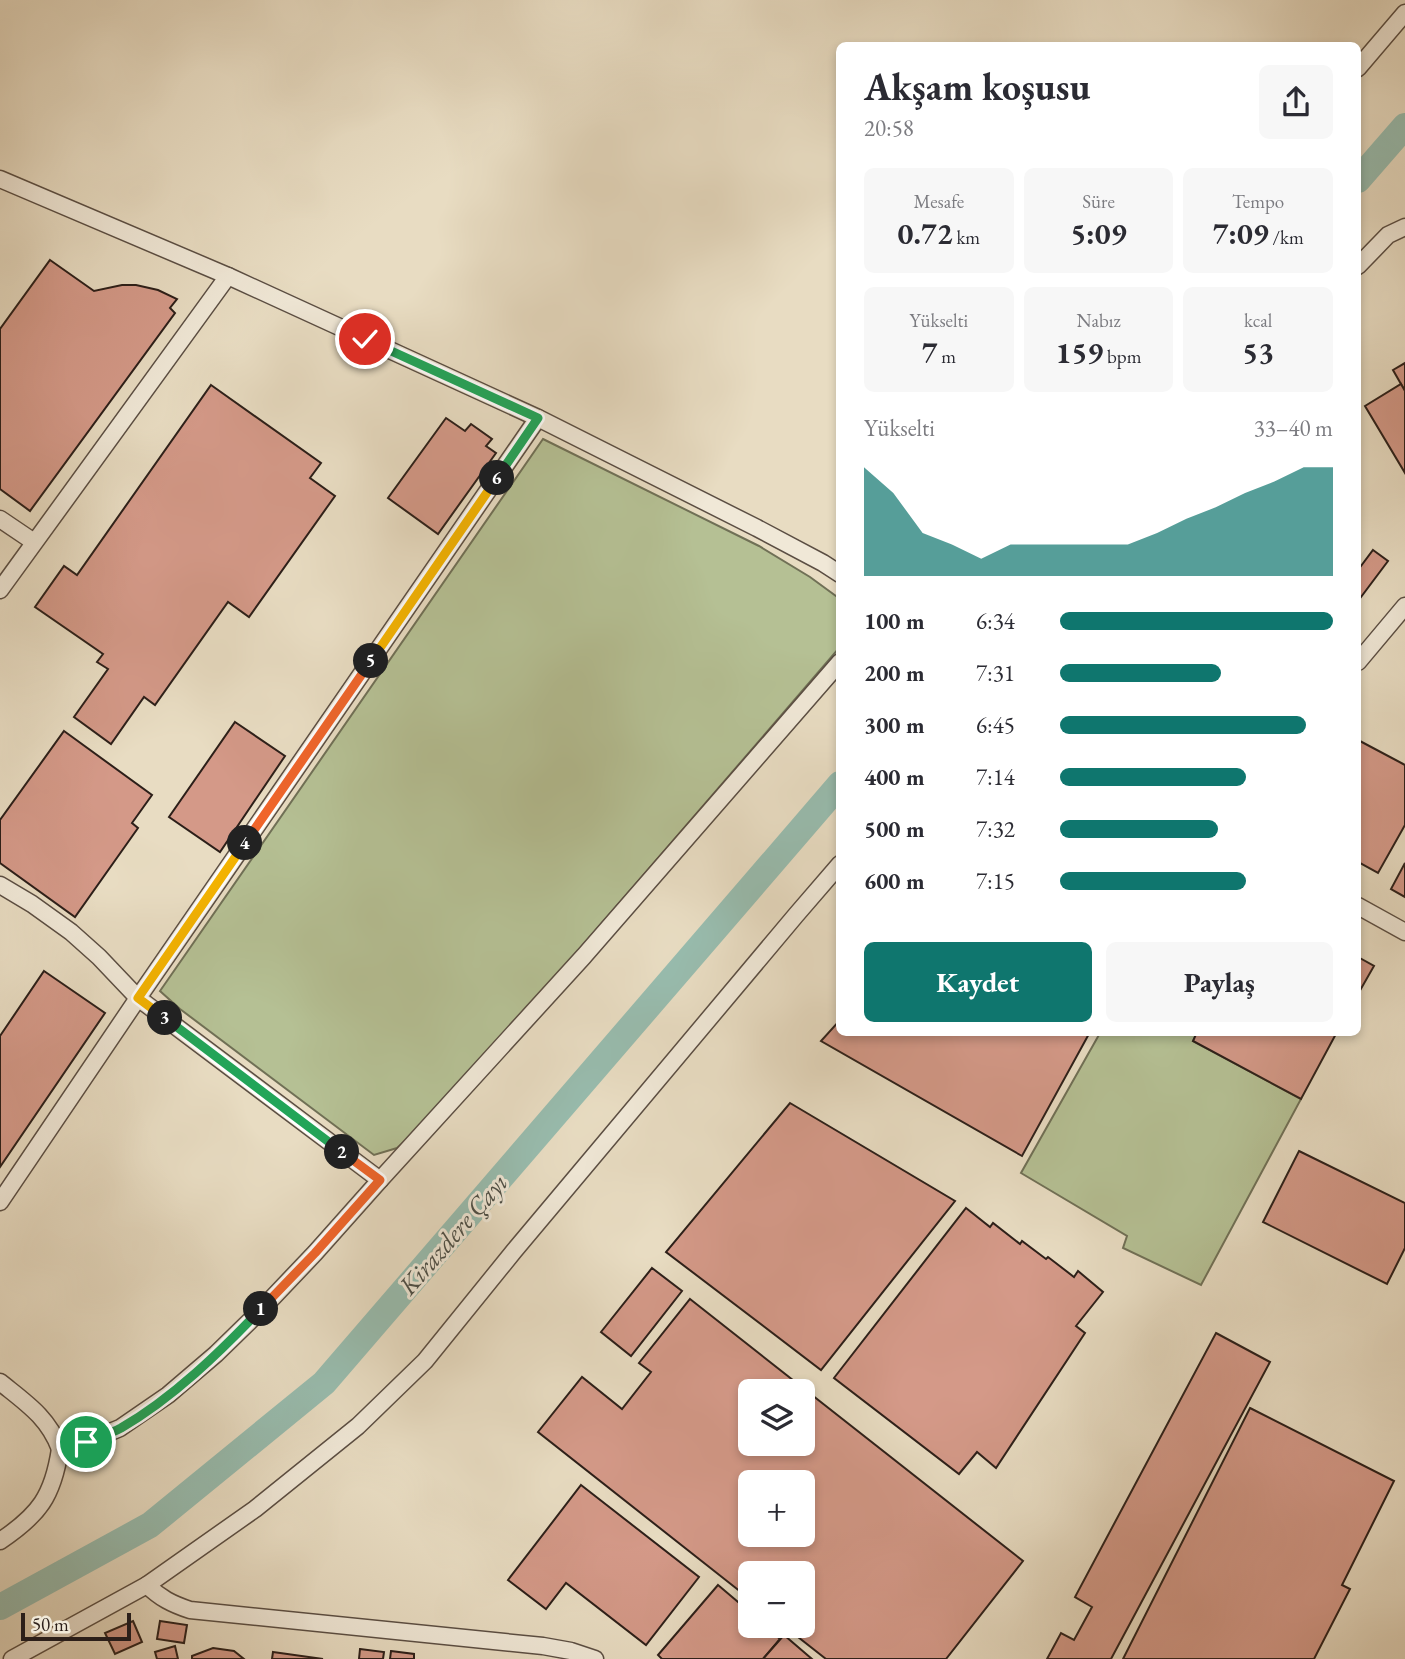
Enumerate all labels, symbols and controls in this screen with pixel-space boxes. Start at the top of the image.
text: Akşam koşusu [864,62,1090,111]
button: share [1259,65,1333,139]
text: 20:58 [864,113,914,143]
text: Mesafe [913,189,964,214]
text: Süre [1082,189,1115,214]
text: Tempo [1232,189,1284,214]
text: 0.72 [898,214,953,253]
text: 5:09 [1070,214,1127,253]
text: 7:09 [1213,214,1269,253]
text: km [953,225,980,250]
text: /km [1269,225,1304,250]
text: Yükselti [910,308,968,333]
text: Nabız [1076,308,1121,333]
text: kcal [1244,308,1272,333]
pin [335,309,395,369]
icon: check [346,320,384,358]
text: 7 [922,333,937,372]
text: 159 [1056,333,1103,372]
text: 53 [1242,333,1274,372]
text: m [937,344,956,369]
text: bpm [1103,344,1141,369]
text: Yükselti [864,413,935,443]
text: 33–40 m [1254,413,1333,443]
pin: 6 [480,461,514,496]
text: 6 [491,465,502,490]
text: 100 m [864,606,925,636]
text: 6:34 [976,606,1015,636]
pin: 5 [354,644,388,678]
text: 5 [365,648,376,673]
text: 200 m [864,658,925,688]
text: 7:31 [976,658,1015,688]
text: 300 m [864,710,925,740]
text: 6:45 [976,710,1015,740]
text: 400 m [864,762,925,792]
text: 7:14 [976,762,1015,792]
text: 500 m [864,814,925,844]
text: 7:32 [976,814,1015,844]
pin: 4 [228,826,262,860]
text: 4 [239,830,250,855]
text: 600 m [864,866,925,896]
text: 7:15 [976,866,1015,896]
button: Kaydet [864,942,1092,1022]
button: Paylaş [1106,942,1333,1022]
pin: 3 [148,1000,182,1036]
text: 3 [159,1005,170,1030]
pin: 2 [324,1134,360,1170]
text: 2 [336,1139,347,1164]
water label: Kirazdere Çayı [390,1166,515,1303]
pin: 1 [244,1292,278,1326]
text: 1 [255,1296,266,1321]
map controls [738,1379,815,1638]
button: layers [738,1379,815,1456]
pin [56,1412,116,1472]
icon: arrive [67,1423,105,1461]
button: + [738,1470,815,1547]
button: − [738,1561,815,1638]
scale bar [21,1610,131,1642]
text: 50 m [32,1612,69,1637]

